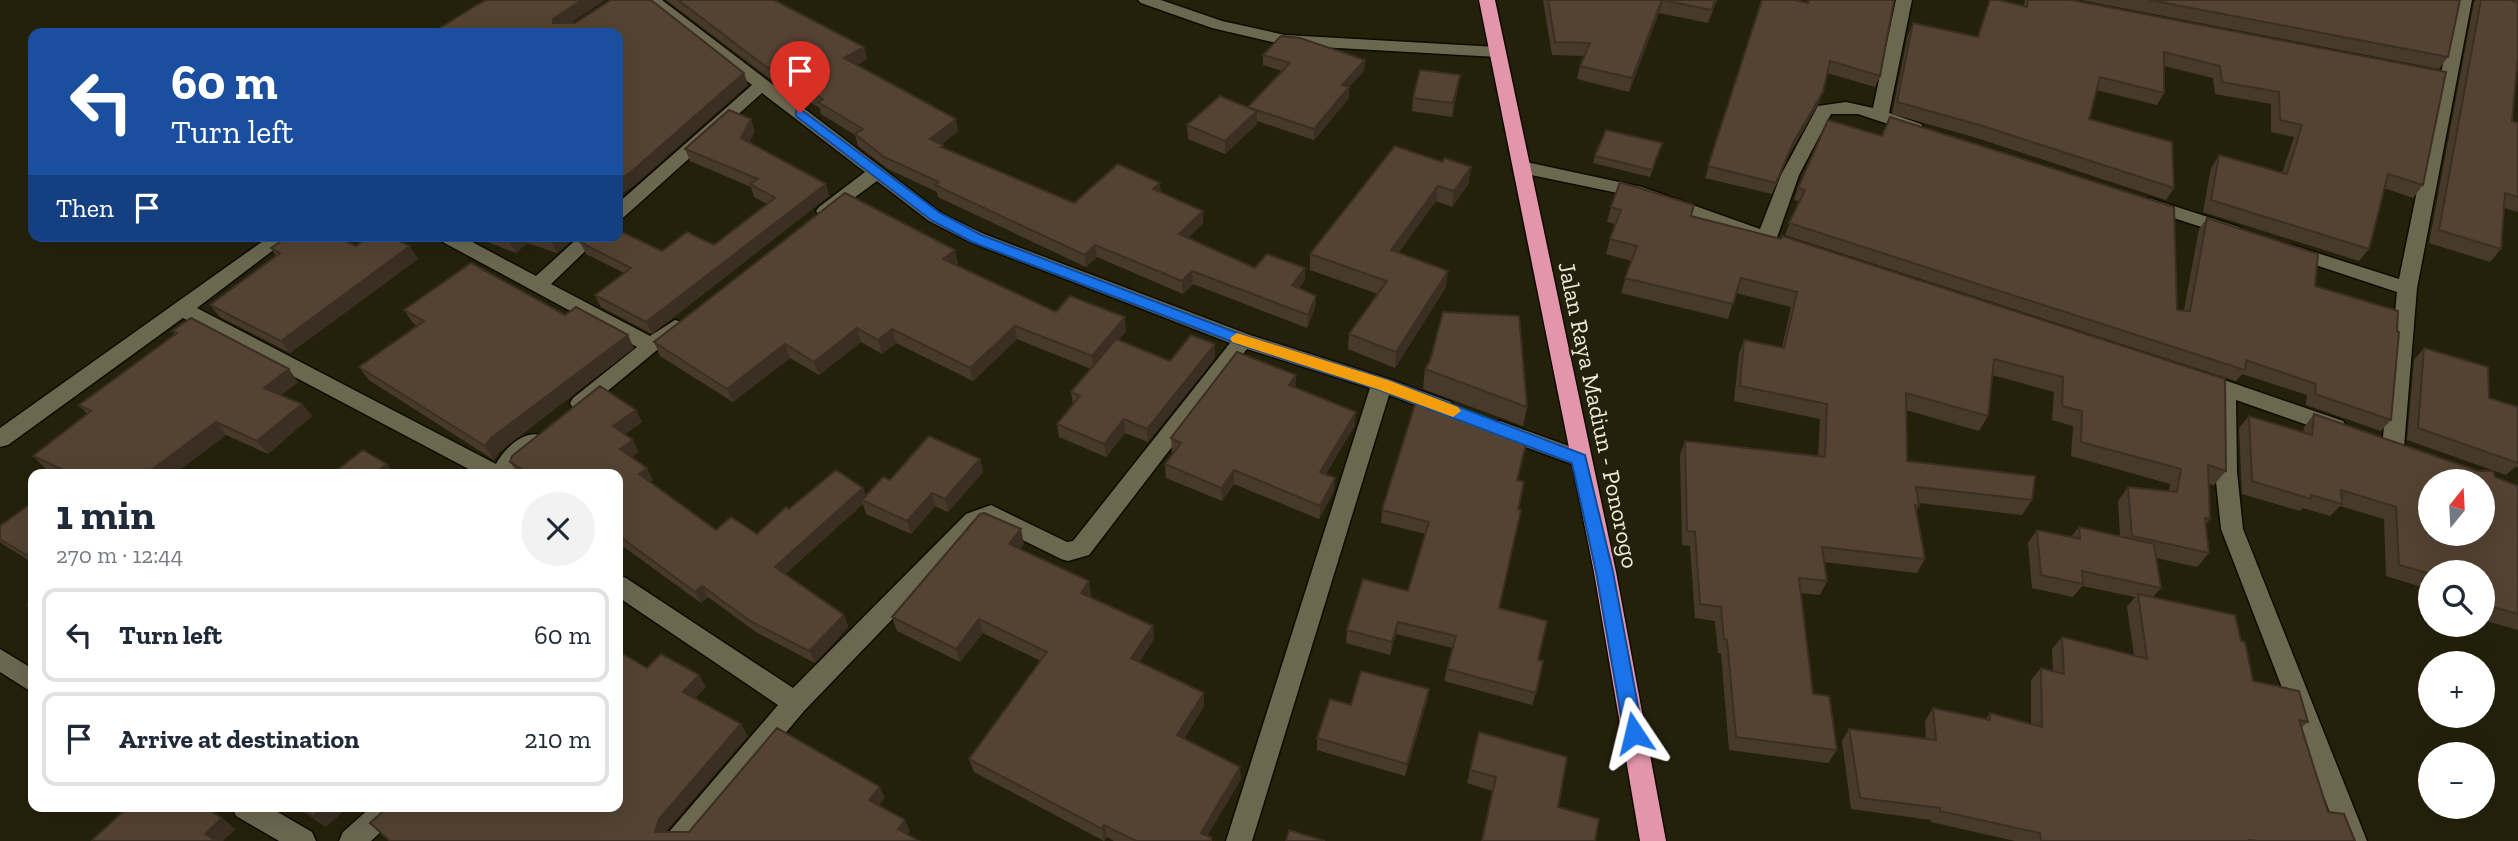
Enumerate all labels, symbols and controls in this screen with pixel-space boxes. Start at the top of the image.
pin [770,41,830,113]
icon: arrive [781,52,819,90]
text: 60 m [171,53,278,112]
icon: left [56,56,147,147]
text: Turn left [171,113,293,151]
icon: arrive [128,189,166,227]
text: Then [56,192,114,224]
street label: Jalan Raya Madiun - Ponorogo [1552,259,1646,571]
north arrow [2418,469,2496,546]
map controls [2418,469,2495,819]
text: 1 min [56,489,155,540]
button: close [521,492,595,566]
text: 270 m · 12:44 [56,541,183,569]
button: search [2418,560,2495,637]
icon: left [60,616,98,654]
text: Turn left [119,619,222,651]
text: 60 m [534,619,591,651]
button: + [2418,651,2495,728]
position arrow [1597,696,1671,770]
icon: arrive [60,720,98,758]
text: Arrive at destination [119,723,359,755]
text: 210 m [524,723,591,755]
button: − [2418,742,2495,819]

